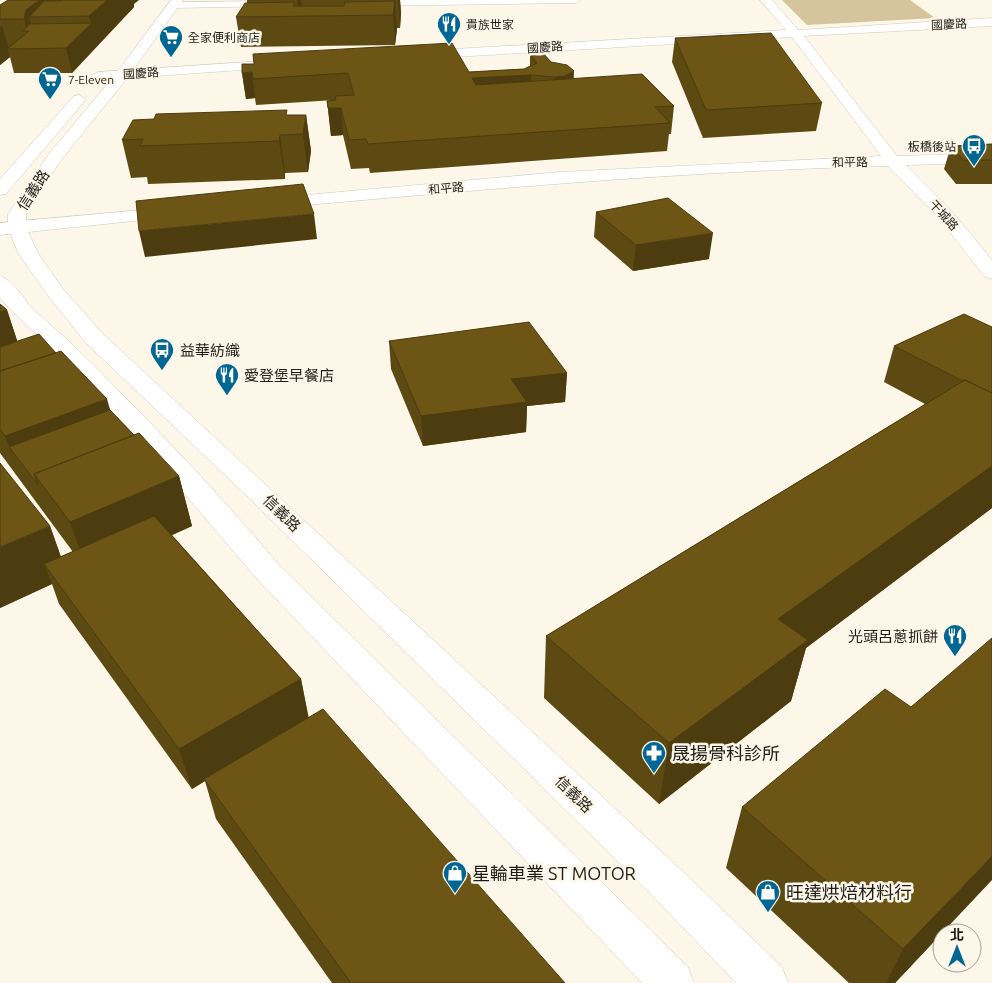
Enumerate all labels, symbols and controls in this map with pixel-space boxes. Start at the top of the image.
restaurant icon: 貴族世家 [436,11,462,45]
street label: 國慶路 [931,17,967,31]
place label: 貴族世家 [466,18,514,31]
supermarket icon: 全家便利商店 [158,24,184,58]
place label: 全家便利商店 [188,31,260,44]
street label: 國慶路 [527,39,563,55]
street label: 國慶路 [123,65,159,81]
supermarket icon: 7-Eleven [37,66,63,100]
place label: 7-Eleven [68,73,114,86]
bus stop icon: 板橋後站 [961,133,987,167]
place label: 板橋後站 [908,140,956,153]
street label: 和平路 [832,155,868,169]
street label: 信義路 [14,166,52,214]
street label: 和平路 [427,180,465,196]
street label: 干城路 [927,197,961,233]
bus stop icon: 益華紡織 [149,337,175,371]
place label: 益華紡織 [180,342,240,359]
restaurant icon: 愛登堡早餐店 [214,362,240,396]
place label: 愛登堡早餐店 [244,367,334,384]
street label: 信義路 [260,491,304,535]
restaurant icon: 光頭呂蔥抓餅 [942,623,968,657]
place label: 光頭呂蔥抓餅 [848,628,938,645]
pharmacy icon: 晟揚骨科診所 [641,740,667,774]
place label: 晟揚骨科診所 [672,743,780,763]
street label: 信義路 [552,772,596,816]
shop icon: 星輪車業 ST MOTOR [442,860,468,894]
place label: 星輪車業 ST MOTOR [472,863,636,883]
shop icon: 旺達烘焙材料行 [755,879,781,913]
place label: 旺達烘焙材料行 [786,882,912,902]
north arrow [932,923,982,973]
text: 北 [950,927,964,943]

